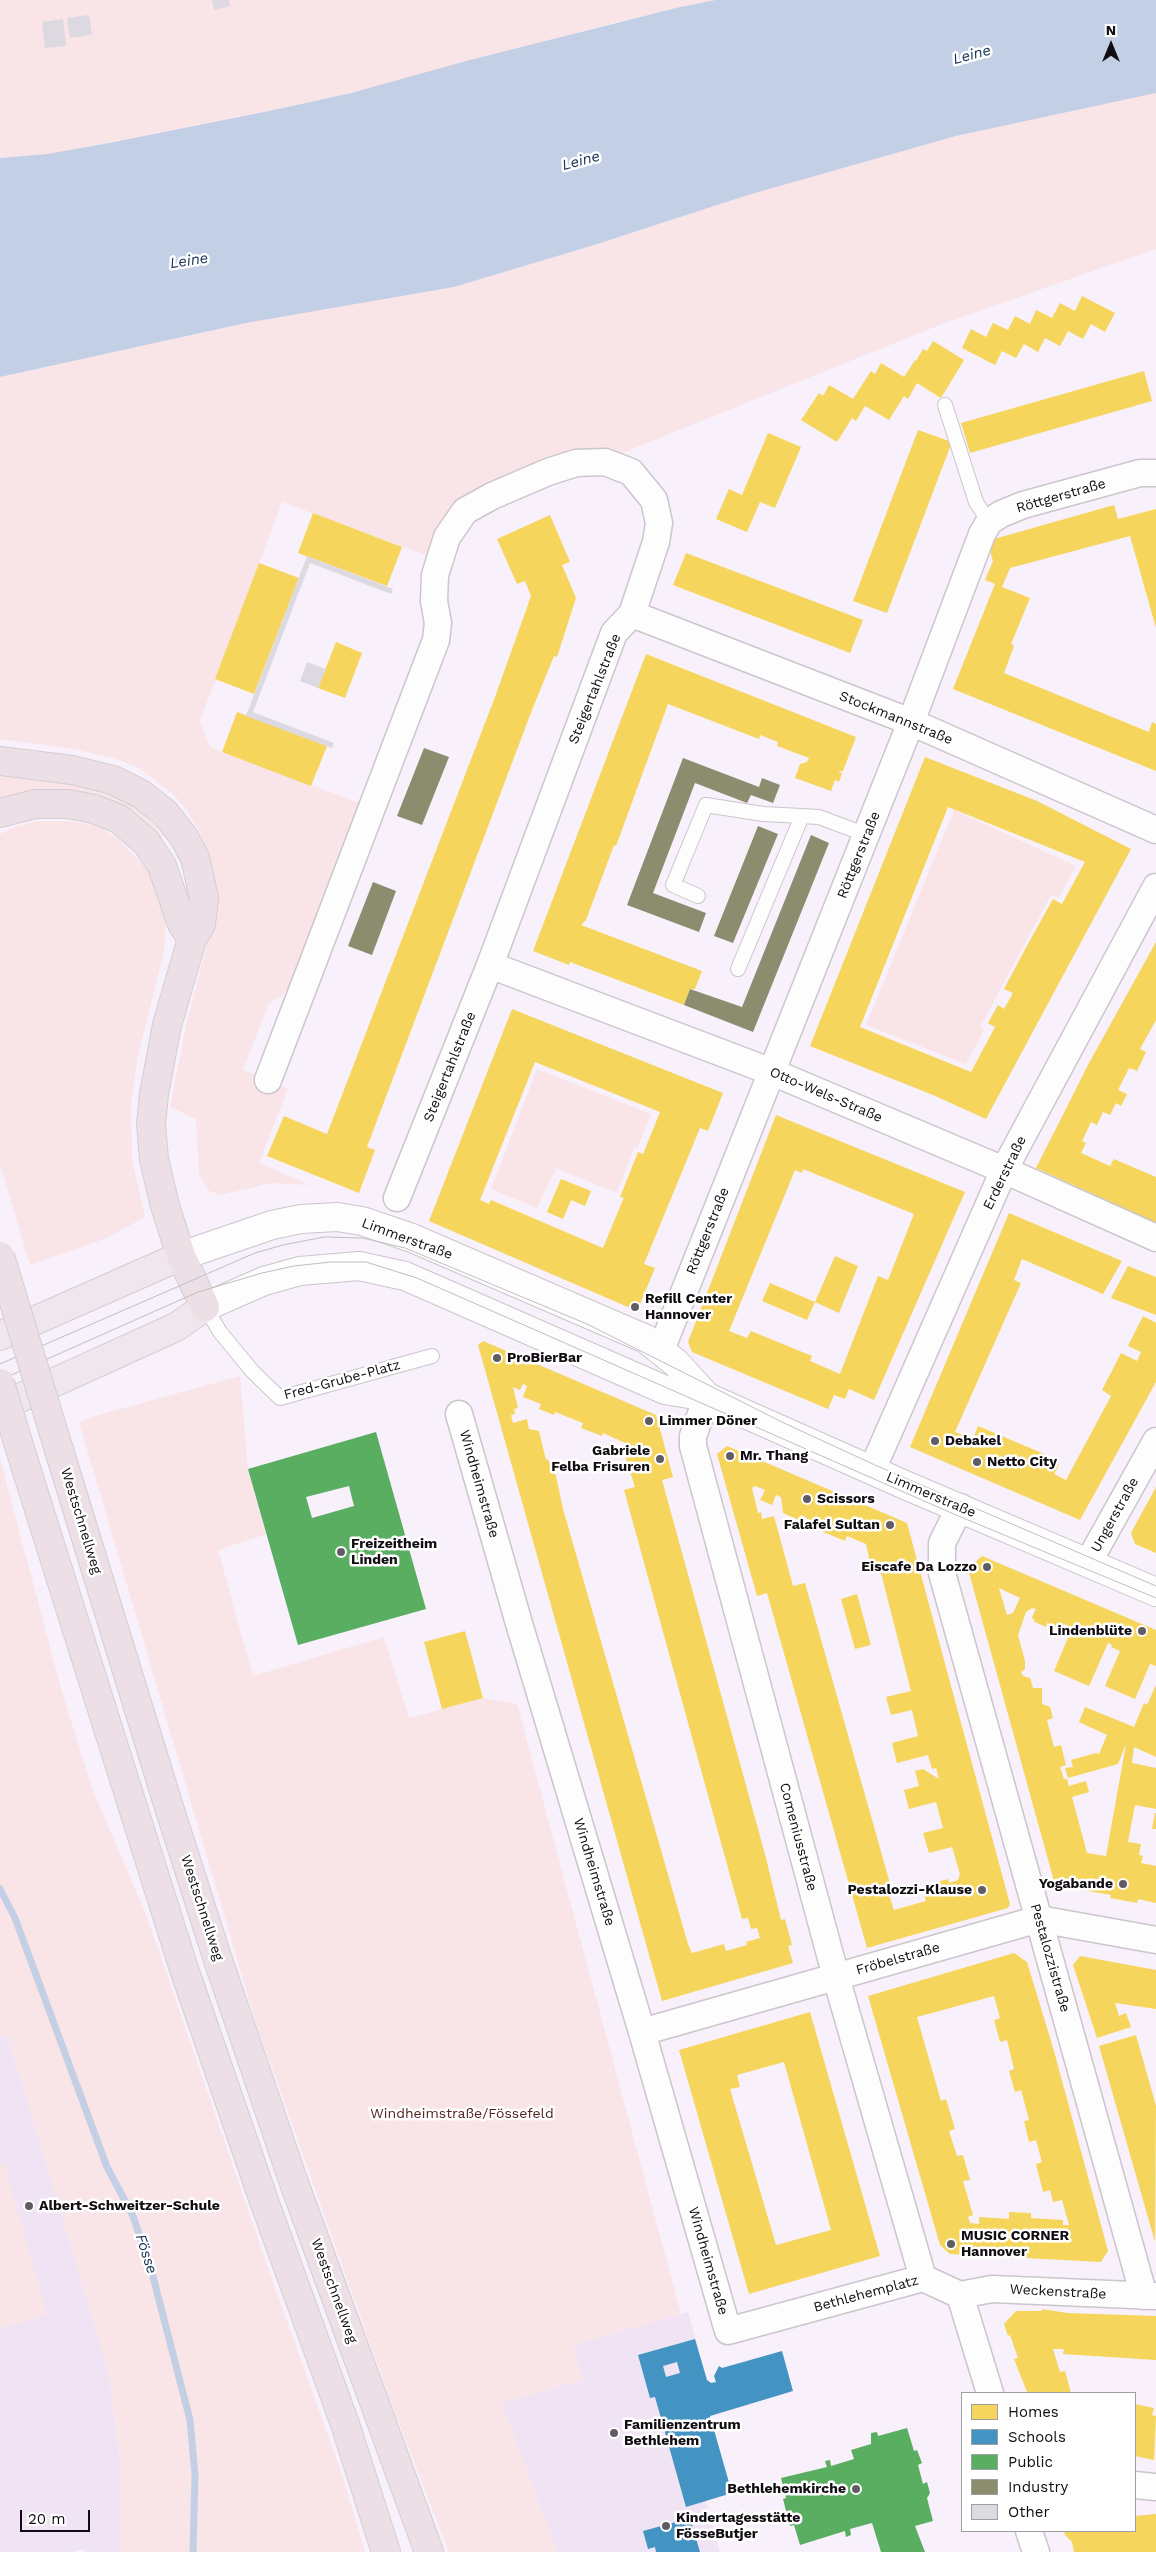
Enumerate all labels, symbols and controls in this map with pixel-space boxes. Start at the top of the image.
north arrow [1086,20,1136,70]
text: N [1106,22,1116,38]
water label: Leine [951,41,993,69]
water label: Leine [560,147,602,175]
water label: Leine [169,249,209,273]
street label: Röttgerstraße [1014,475,1108,517]
street label: Steigertahlstraße [565,631,625,747]
street label: Stockmannstraße [837,688,955,748]
street label: Röttgerstraße [834,809,884,901]
street label: Steigertahlstraße [420,1009,480,1125]
street label: Otto-Wels-Straße [767,1064,885,1126]
street label: Erderstraße [980,1133,1030,1213]
street label: Röttgerstraße [683,1185,733,1277]
street label: Limmerstraße [359,1215,455,1263]
place label: Refill Center Hannover [645,1291,732,1324]
marker: Refill Center Hannover [629,1301,641,1313]
place label: ProBierBar [507,1350,582,1366]
marker: ProBierBar [491,1352,503,1364]
street label: Fred-Grube-Platz [282,1356,402,1404]
place label: Limmer Döner [659,1413,757,1429]
marker: Limmer Döner [643,1415,655,1427]
street label: Windheimstraße [456,1428,502,1540]
place label: Debakel [945,1433,1001,1449]
marker: Debakel [929,1435,941,1447]
place label: Gabriele Felba Frisuren [551,1443,650,1475]
place label: Mr. Thang [740,1448,808,1464]
marker: Mr. Thang [724,1450,736,1462]
marker: Gabriele Felba Frisuren [654,1453,666,1465]
place label: Netto City [987,1454,1057,1470]
marker: Netto City [971,1456,983,1468]
street label: Westschnellweg [57,1466,105,1576]
street label: Limmerstraße [884,1469,978,1521]
street label: Ungerstraße [1088,1475,1142,1555]
place label: Scissors [817,1491,875,1507]
marker: Scissors [801,1493,813,1505]
place label: Falafel Sultan [784,1517,880,1533]
marker: Falafel Sultan [884,1519,896,1531]
place label: Freizeitheim Linden [351,1536,437,1568]
marker: Freizeitheim Linden [335,1546,347,1558]
place label: Eiscafe Da Lozzo [861,1559,977,1575]
marker: Eiscafe Da Lozzo [981,1561,993,1573]
place label: Lindenblüte [1049,1623,1132,1639]
marker: Lindenblüte [1136,1625,1148,1637]
street label: Comeniusstraße [775,1781,821,1893]
street label: Windheimstraße [570,1816,618,1928]
street label: Westschnellweg [177,1853,227,1963]
place label: Yogabande [1039,1876,1113,1892]
marker: Yogabande [1117,1878,1129,1890]
place label: Pestalozzi-Klause [847,1882,972,1898]
marker: Pestalozzi-Klause [976,1884,988,1896]
street label: Pestalozzistraße [1026,1902,1074,2014]
street label: Fröbelstraße [854,1939,942,1979]
park label: Windheimstraße/Fössefeld [370,2106,554,2122]
place label: Albert-Schweitzer-Schule [39,2198,220,2214]
marker: Albert-Schweitzer-Schule [23,2200,35,2212]
street label: Windheimstraße [685,2205,731,2317]
place label: MUSIC CORNER Hannover [961,2228,1069,2260]
water label: Fösse [131,2232,161,2276]
street label: Westschnellweg [307,2236,361,2346]
marker: MUSIC CORNER Hannover [945,2238,957,2250]
street label: Bethlehemplatz [812,2272,920,2316]
street label: Weckenstraße [1009,2281,1107,2303]
legend [961,2392,1136,2532]
text: Homes [1008,2403,1059,2421]
place label: Familienzentrum Bethlehem [624,2417,741,2450]
marker: Familienzentrum Bethlehem [608,2427,620,2439]
text: Schools [1008,2428,1066,2446]
text: Public [1008,2453,1053,2471]
text: Industry [1008,2478,1068,2496]
place label: Bethlehemkirche [727,2481,846,2497]
marker: Bethlehemkirche [850,2483,862,2495]
scale bar [22,2500,92,2532]
text: Other [1008,2503,1050,2521]
text: 20 m [28,2510,66,2528]
place label: Kindertagesstätte FösseButjer [676,2510,800,2542]
marker: Kindertagesstätte FösseButjer [660,2520,672,2532]

